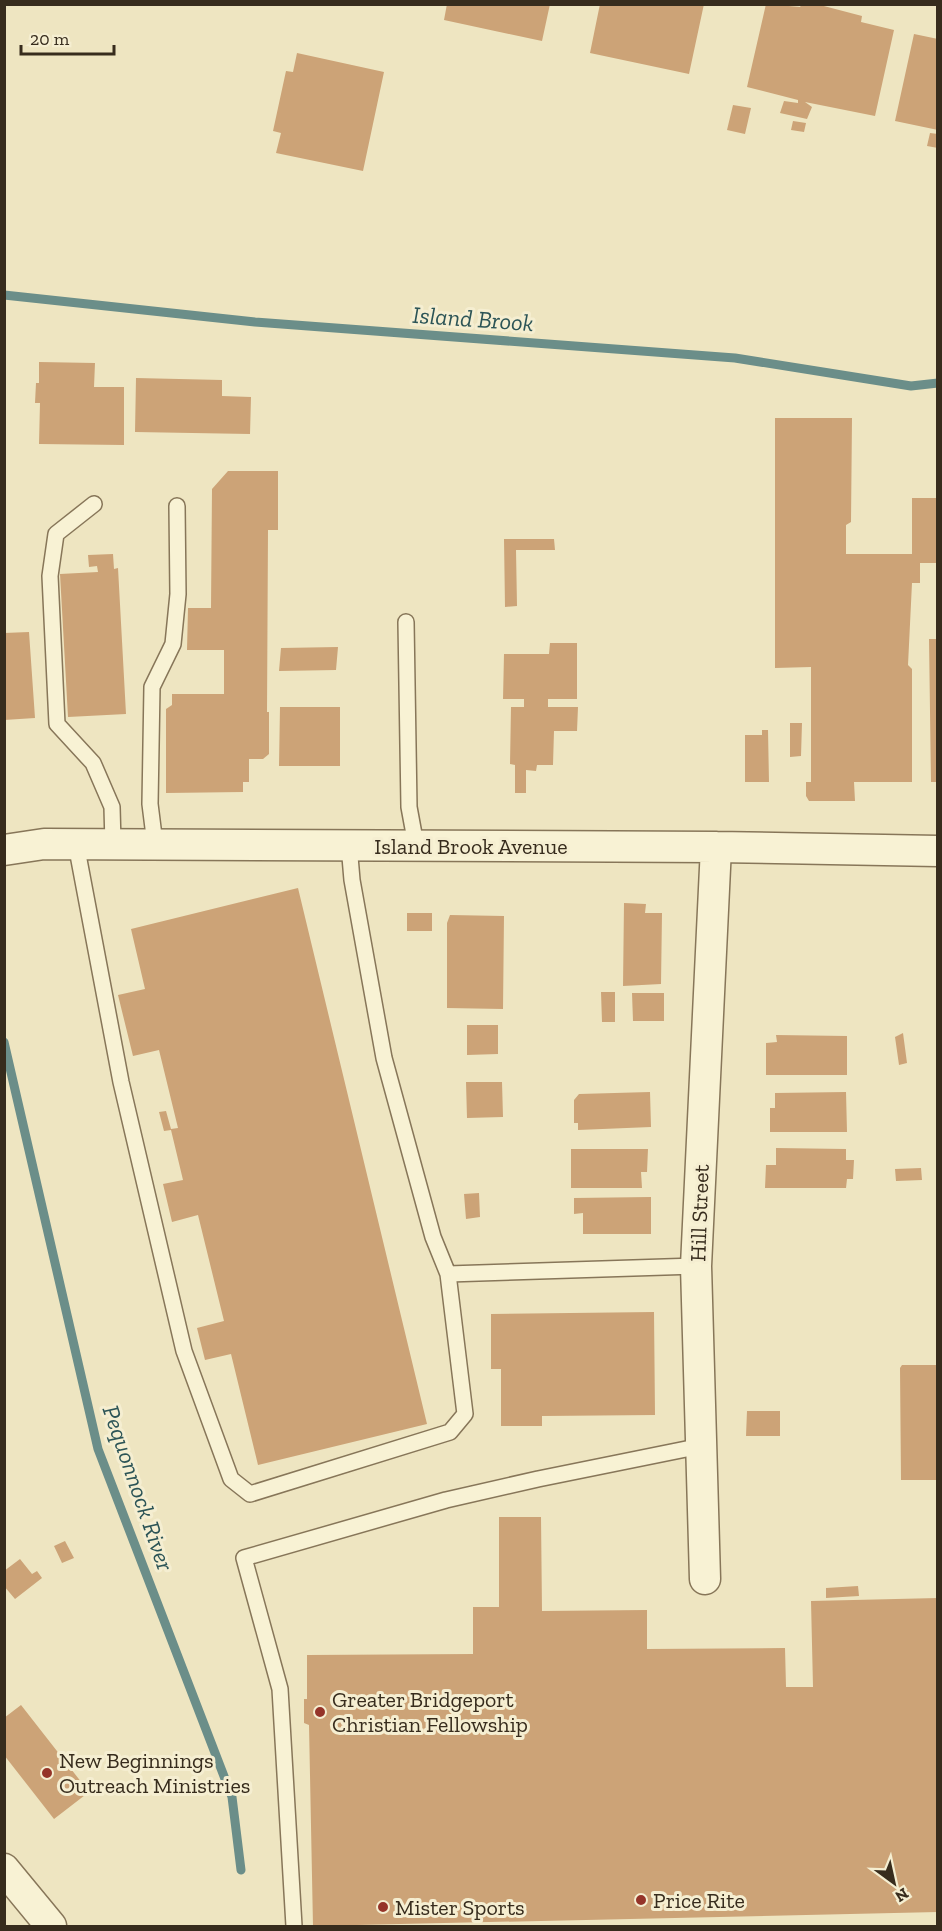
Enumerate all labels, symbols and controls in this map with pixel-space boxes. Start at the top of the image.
scale bar [21,18,114,56]
text: 20 m [30,28,70,50]
water label: Island Brook [412,300,535,337]
street label: Island Brook Avenue [374,833,568,860]
street label: Hill Street [684,1163,715,1262]
water label: Pequonnock River [97,1401,181,1575]
place label: Greater Bridgeport Christian Fellowship [332,1686,528,1738]
marker: Greater Bridgeport Christian Fellowship [313,1705,327,1719]
place label: New Beginnings Outreach Ministries [59,1747,251,1799]
marker: New Beginnings Outreach Ministries [40,1766,54,1780]
north arrow [864,1853,924,1913]
text: N [892,1884,912,1906]
place label: Price Rite [653,1887,745,1914]
marker: Price Rite [634,1893,648,1907]
place label: Mister Sports [395,1894,525,1921]
marker: Mister Sports [376,1900,390,1914]

